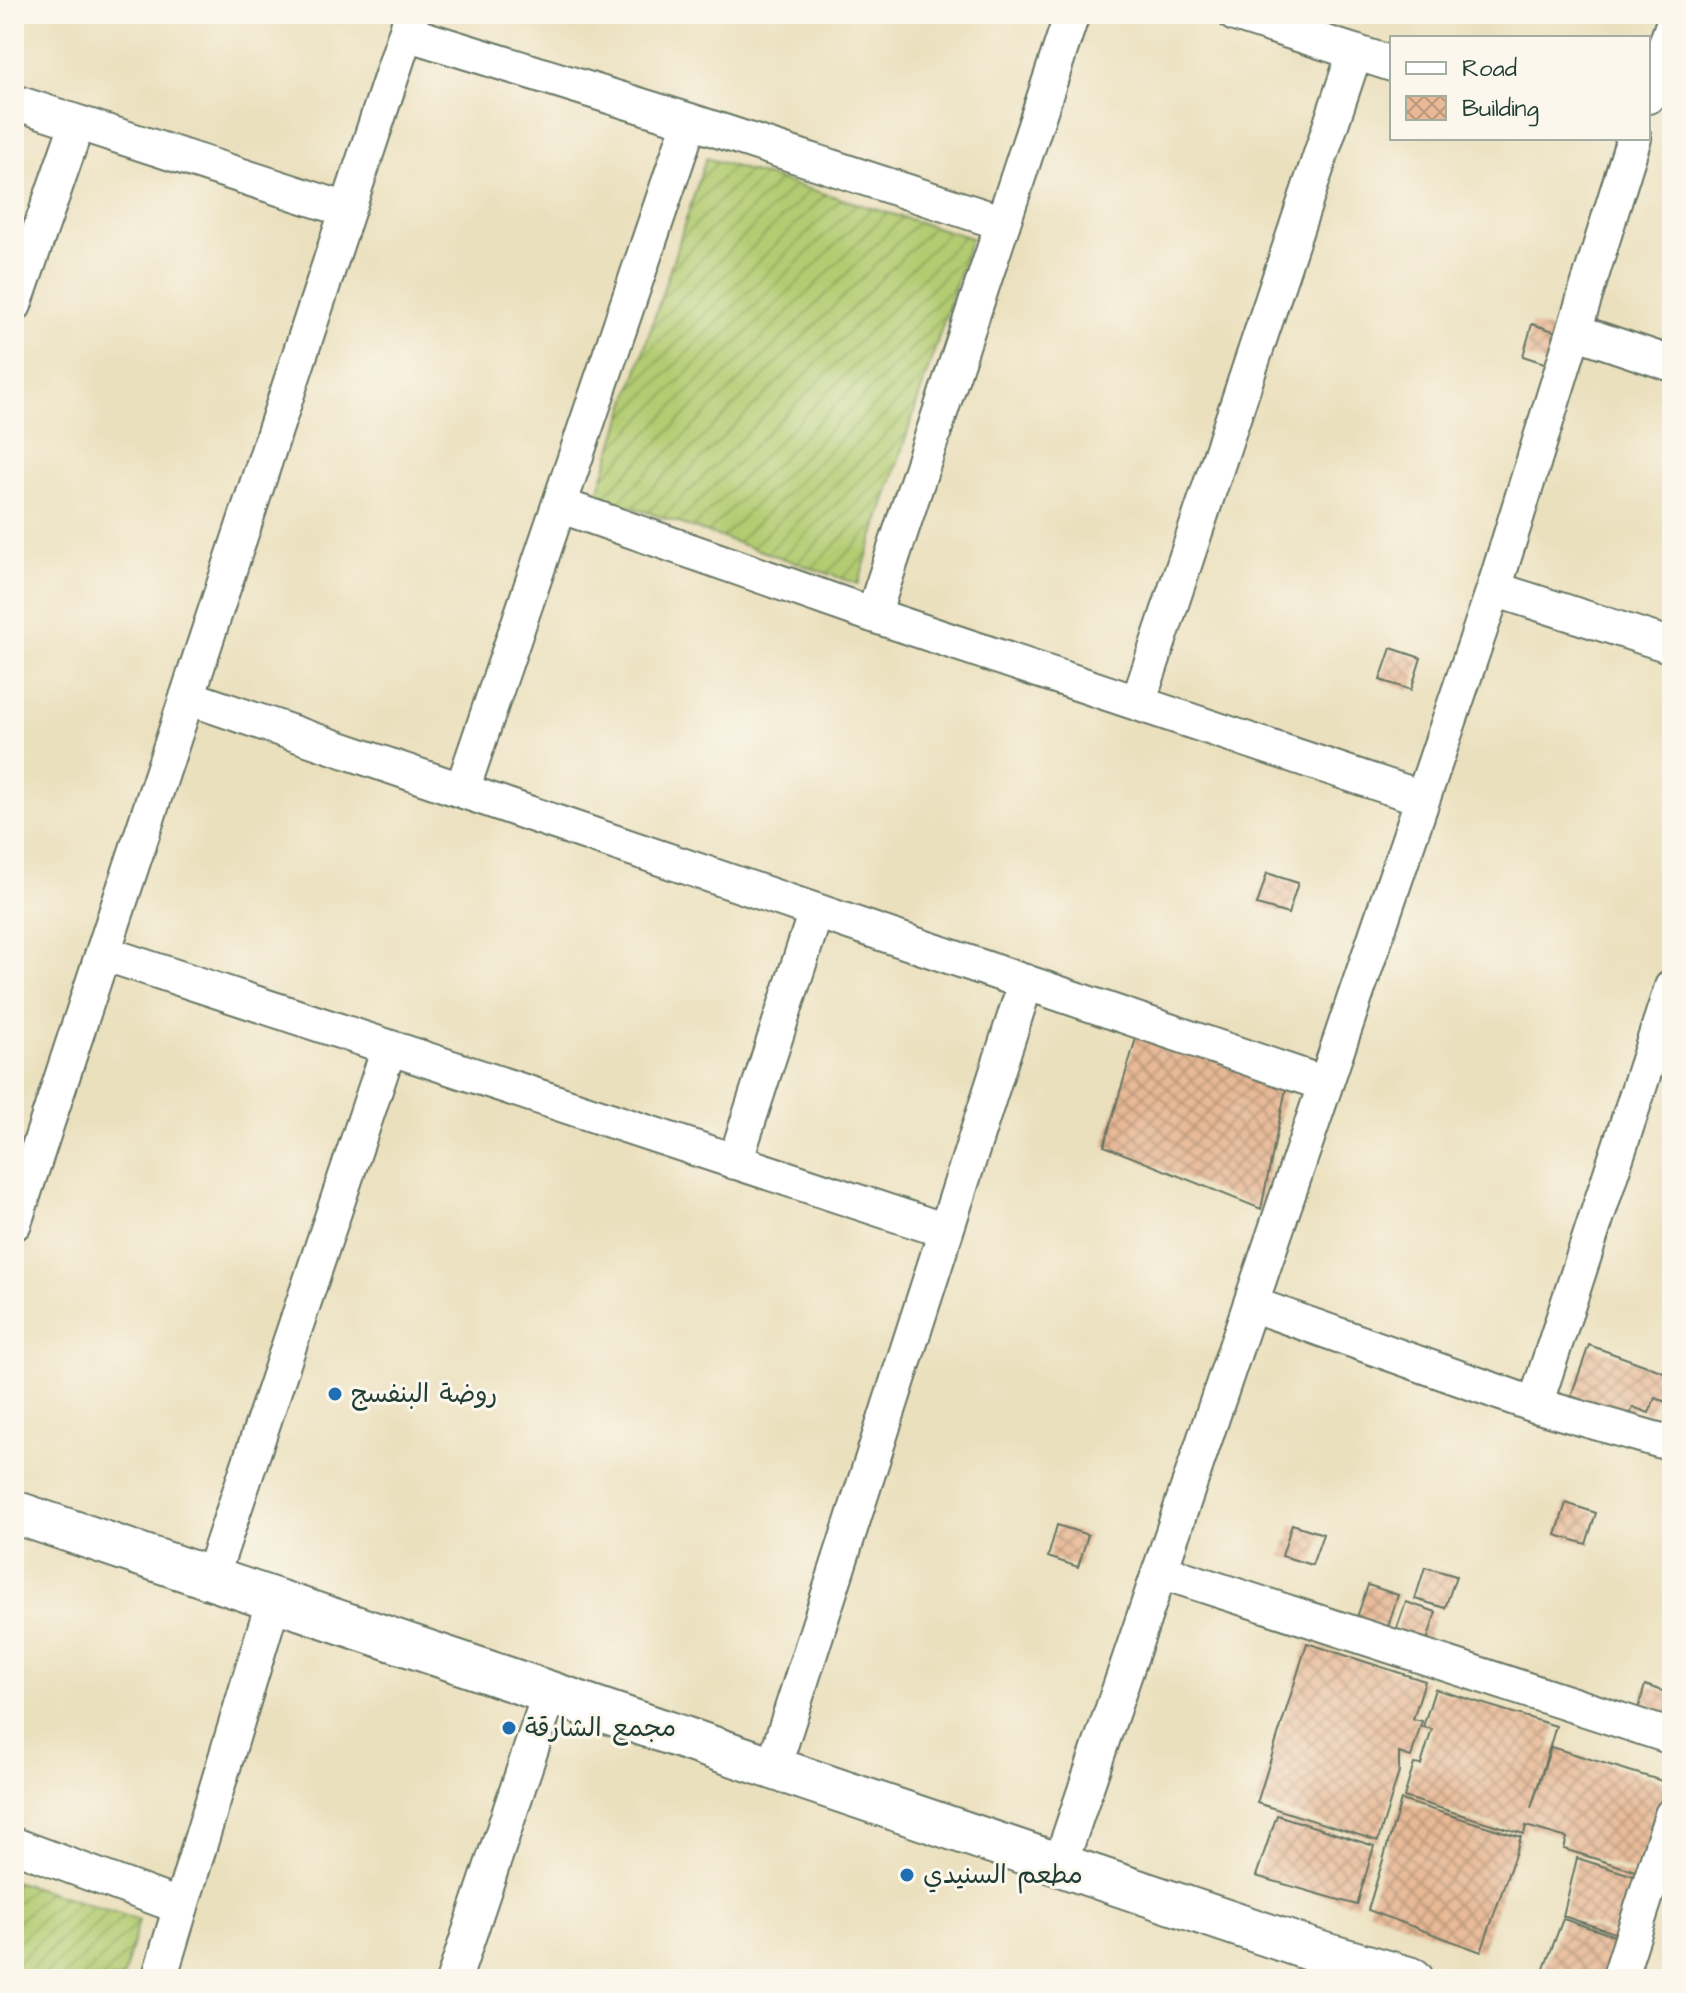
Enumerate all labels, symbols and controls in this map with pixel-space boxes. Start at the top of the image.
legend [1390,36,1650,140]
text: Road [1462,52,1517,86]
text: Building [1462,92,1539,127]
place label: روضة البنفسج [351,1376,497,1412]
marker: روضة البنفسج [326,1385,344,1403]
place label: مجمع الشارقة [525,1710,676,1746]
marker: مجمع الشارقة [500,1719,518,1737]
place label: مطعم السنيدي [923,1857,1083,1894]
marker: مطعم السنيدي [898,1866,916,1884]

